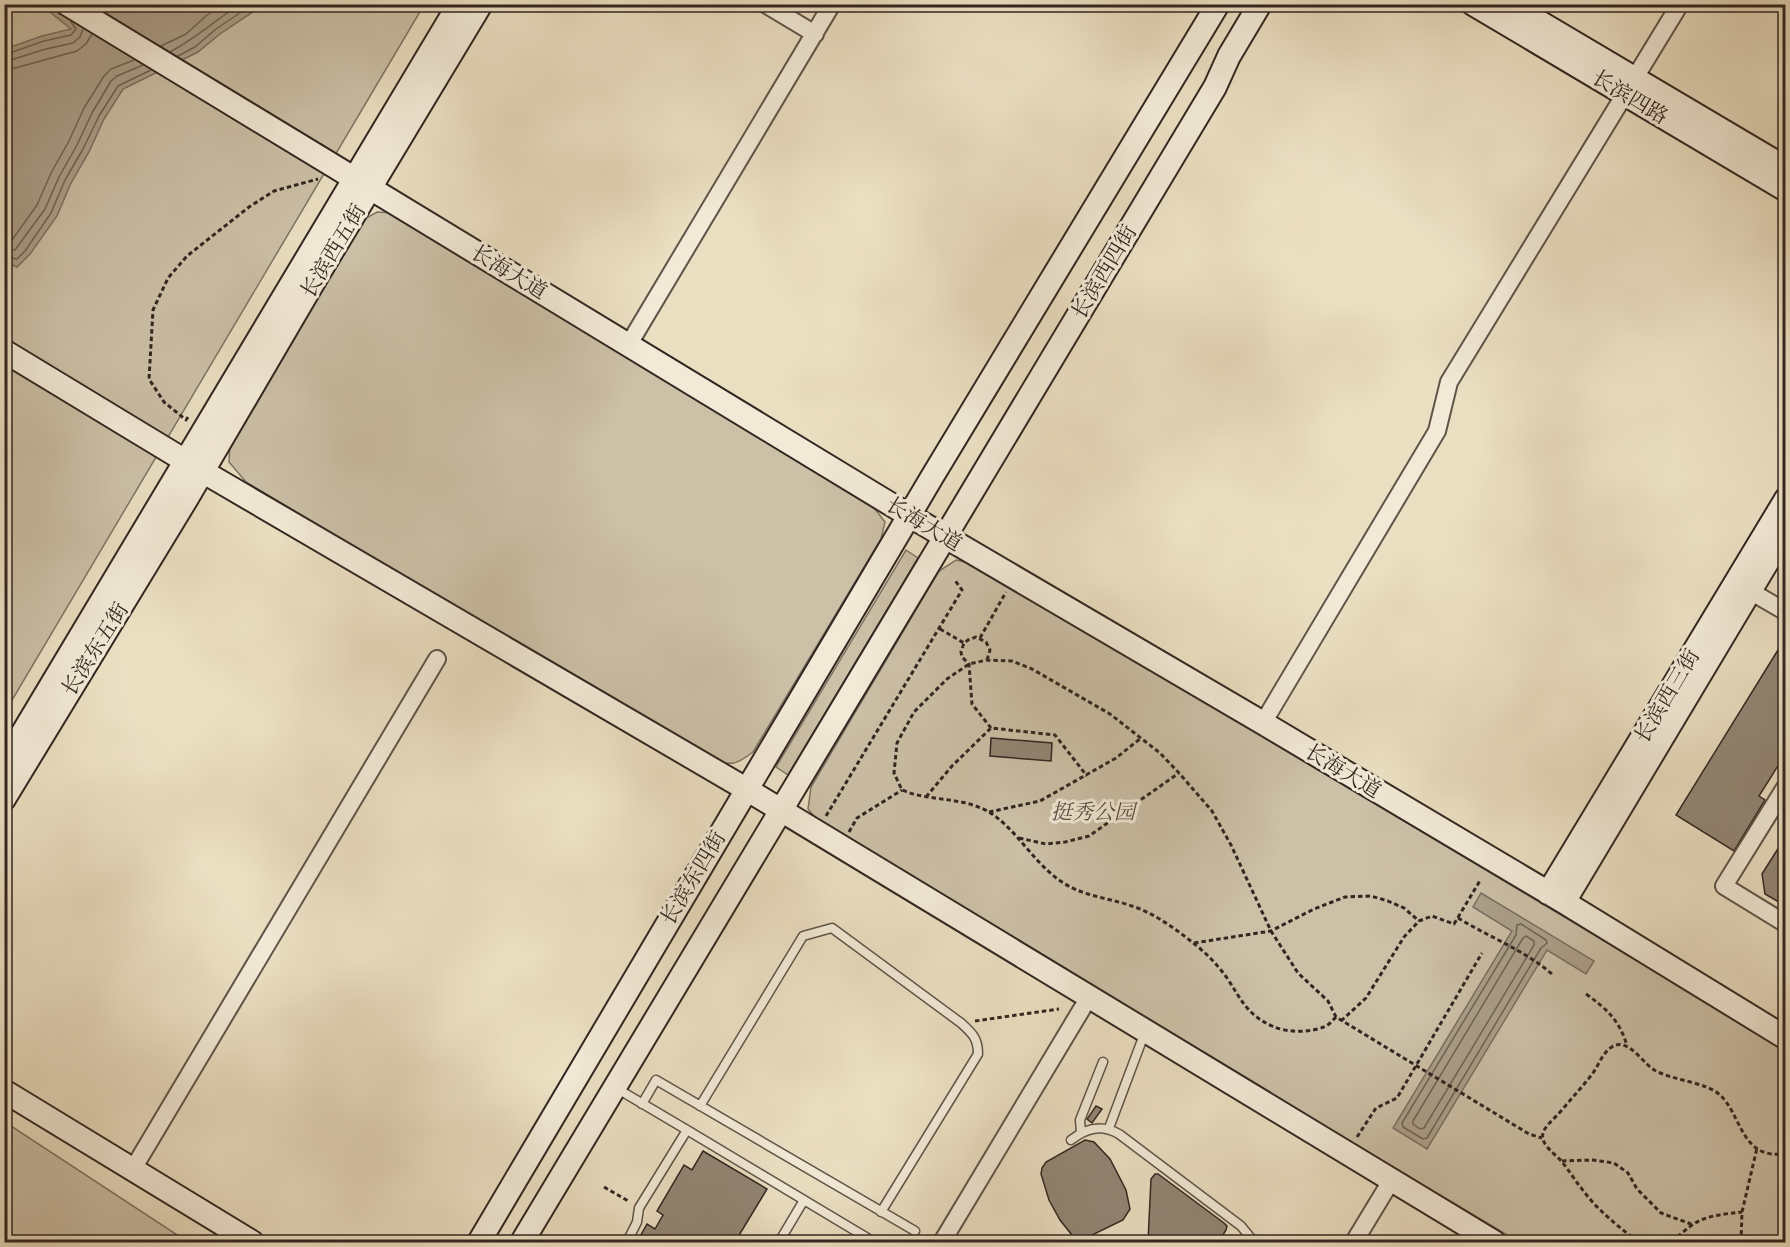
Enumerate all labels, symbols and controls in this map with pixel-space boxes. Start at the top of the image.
street label: 长滨四路 [1587,63,1673,131]
street label: 长滨西五街 [294,199,372,303]
street label: 长滨西四街 [1065,220,1143,324]
street label: 长海大道 [466,238,552,306]
street label: 长海大道 [881,490,967,558]
street label: 长滨东五街 [55,597,135,701]
street label: 长滨西三街 [1628,644,1706,748]
street label: 长海大道 [1300,737,1386,805]
park label: 挺秀公园 [1051,798,1138,826]
street label: 长滨东四街 [654,826,732,930]

